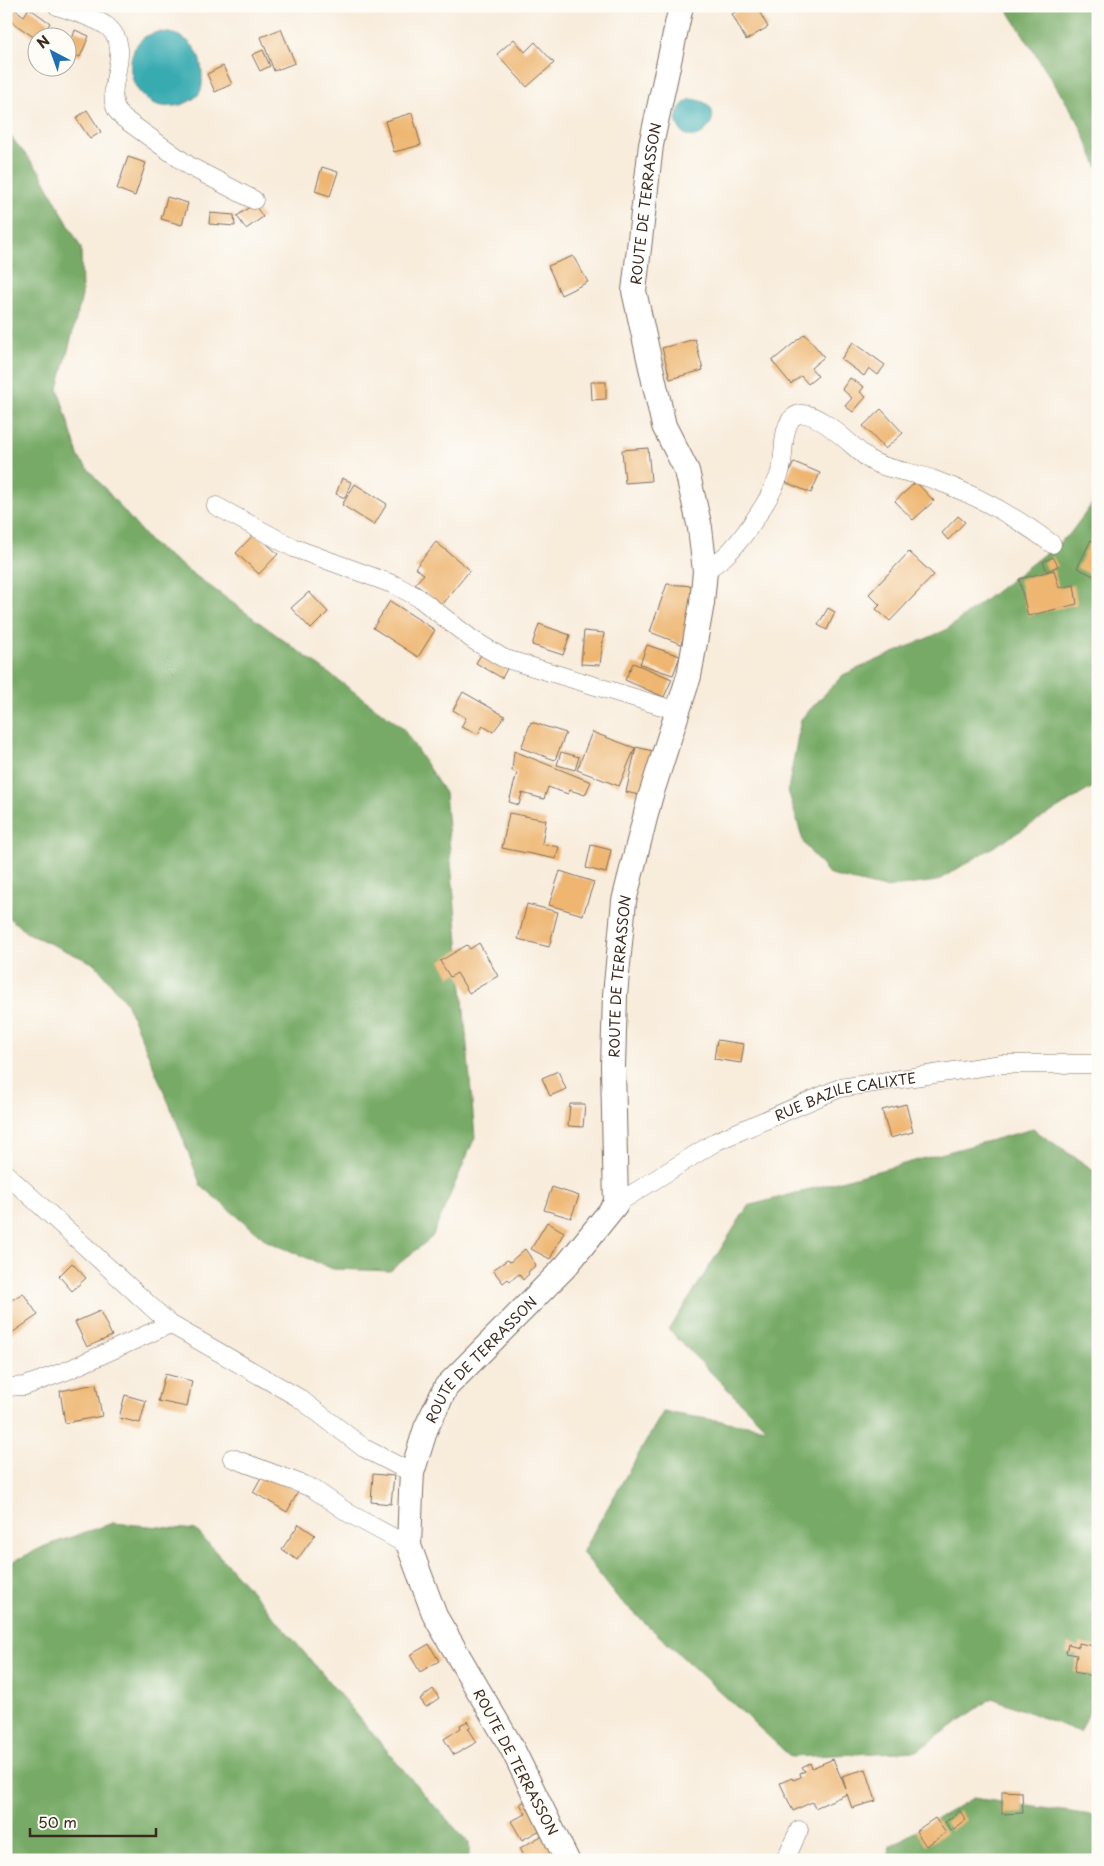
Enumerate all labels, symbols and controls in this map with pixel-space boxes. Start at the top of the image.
north arrow [28,28,78,78]
text: N [32,30,54,53]
street label: ROUTE DE TERRASSON [624,120,666,286]
street label: ROUTE DE TERRASSON [603,893,636,1058]
street label: RUE BAZILE CALIXTE [771,1066,918,1126]
street label: ROUTE DE TERRASSON [420,1291,541,1426]
street label: ROUTE DE TERRASSON [468,1685,564,1839]
scale bar [30,1806,156,1838]
text: 50 m [38,1810,77,1833]

